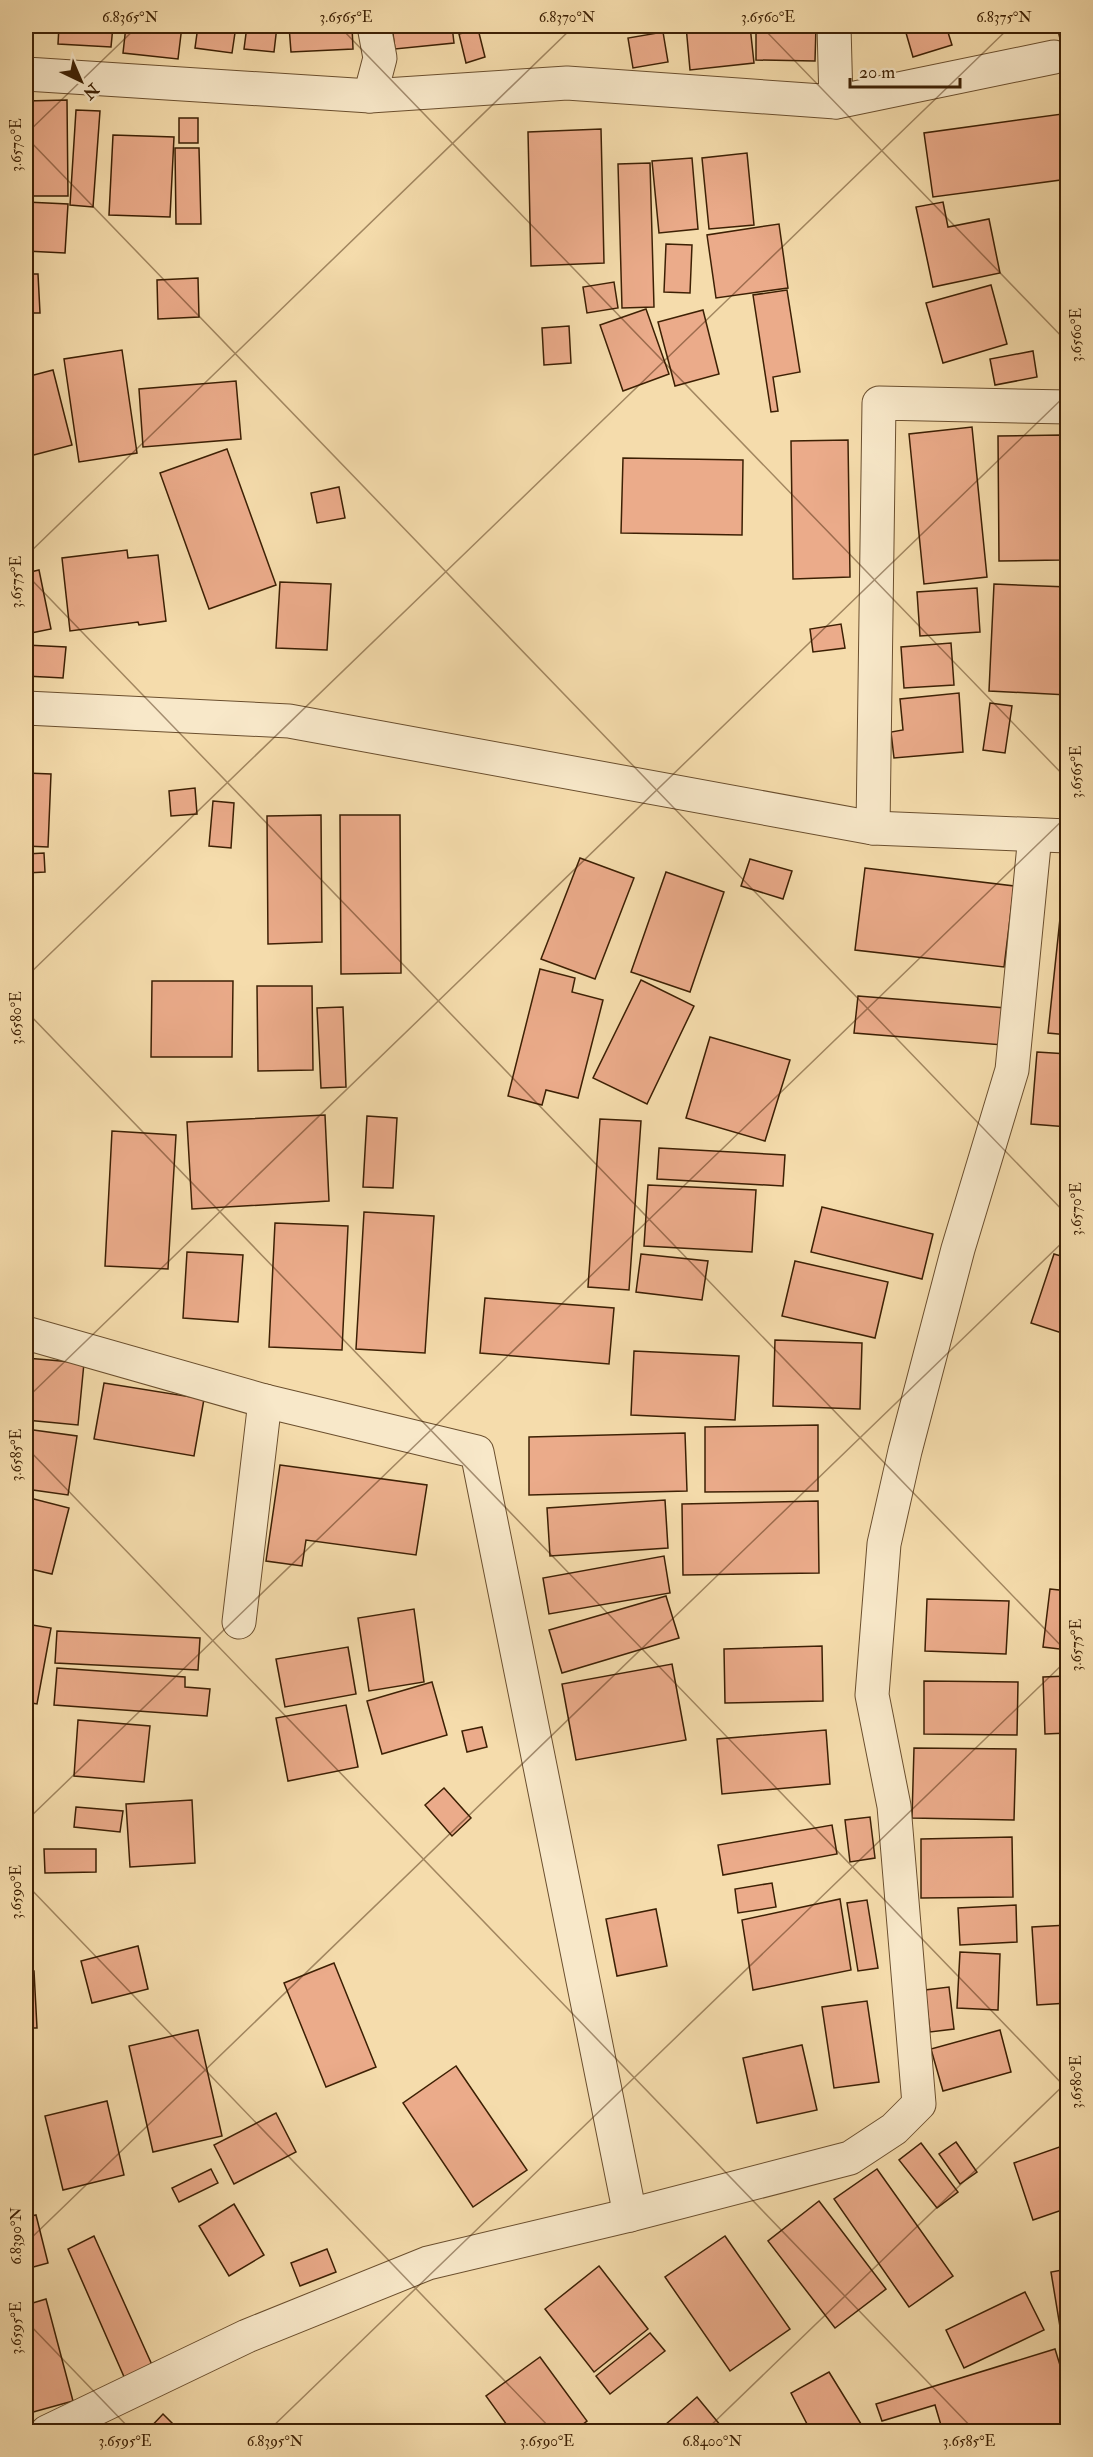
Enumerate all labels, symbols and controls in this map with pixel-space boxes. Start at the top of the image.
text: 6.8365°N [102,8,159,27]
text: 3.6565°E [319,8,373,27]
text: 6.8370°N [539,8,596,27]
text: 3.6560°E [741,8,795,27]
text: 6.8375°N [976,8,1032,27]
north arrow [51,51,111,111]
scale bar [850,51,960,89]
text: 20 m [859,61,895,84]
text: N [78,78,104,104]
text: 3.6570°E [7,118,26,172]
text: 3.6560°E [1067,308,1086,362]
text: 3.6575°E [7,556,26,608]
text: 3.6565°E [1067,745,1086,799]
text: 3.6580°E [7,991,26,1045]
text: 3.6570°E [1067,1182,1086,1236]
text: 3.6585°E [7,1429,26,1481]
text: 3.6575°E [1067,1619,1086,1671]
text: 3.6590°E [7,1865,26,1919]
text: 3.6580°E [1067,2055,1086,2109]
text: 6.8390°N [7,2207,26,2265]
text: 3.6595°E [7,2301,26,2355]
text: 3.6595°E [98,2432,152,2451]
text: 6.8395°N [247,2432,304,2451]
text: 3.6590°E [520,2432,574,2451]
text: 6.8400°N [682,2432,742,2451]
text: 3.6585°E [943,2432,995,2451]

